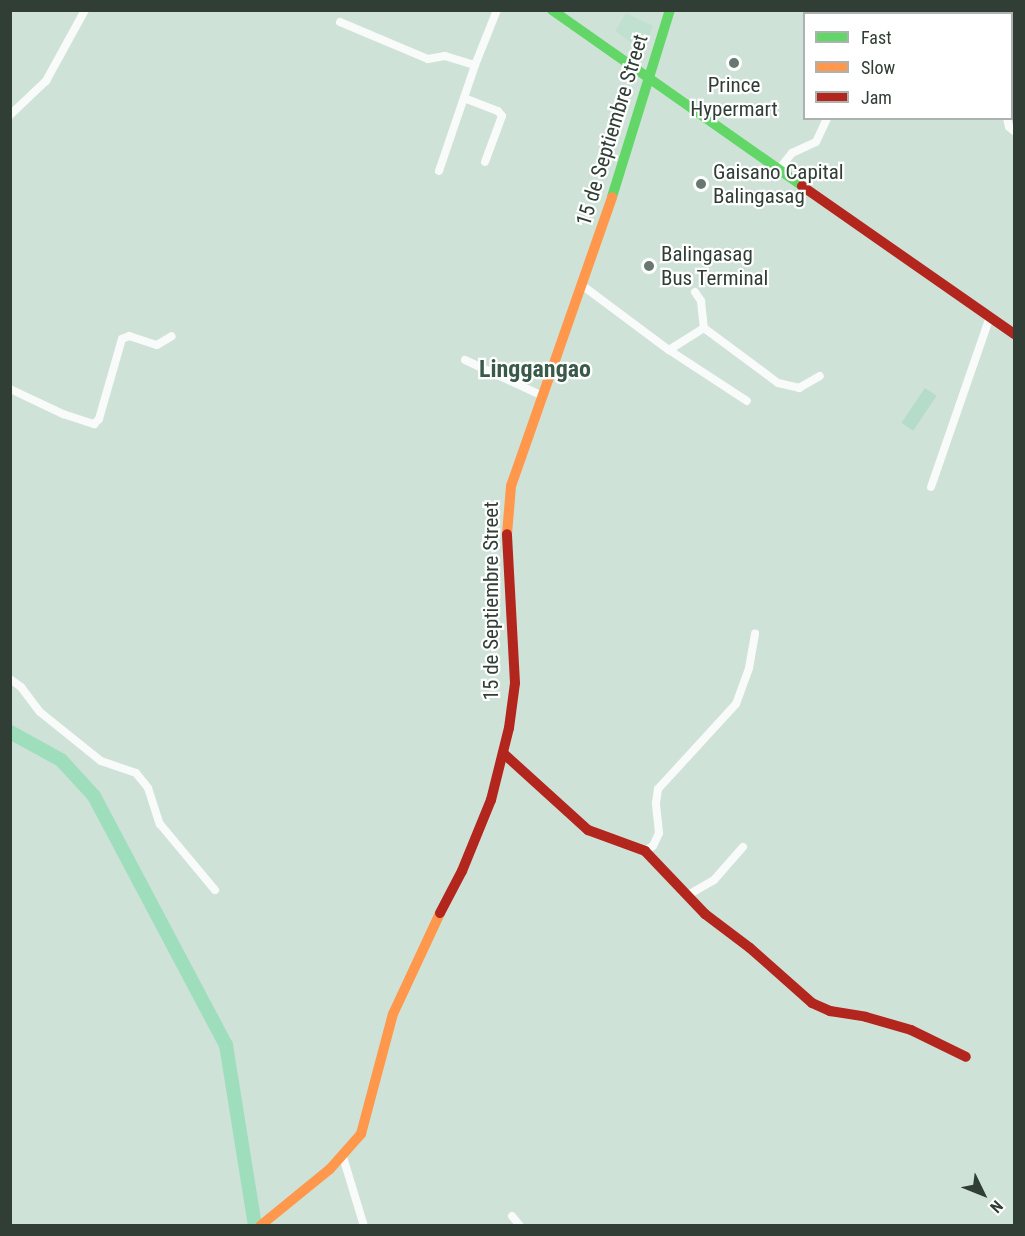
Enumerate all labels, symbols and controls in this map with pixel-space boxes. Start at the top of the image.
legend [803,12,1013,120]
text: Fast [861,27,892,48]
street label: 15 de Septiembre Street [571,31,653,229]
marker: Prince Hypermart [727,56,741,70]
text: Slow [861,57,895,78]
place label: Prince Hypermart [690,72,778,122]
text: Jam [861,87,892,108]
place label: Gaisano Capital Balingasag [713,159,844,209]
marker: Gaisano Capital Balingasag [694,177,708,191]
place label: Balingasag Bus Terminal [661,241,769,291]
marker: Balingasag Bus Terminal [642,259,656,273]
district label: Linggangao [479,356,591,384]
street label: 15 de Septiembre Street [478,502,504,700]
north arrow [953,1164,1013,1224]
text: N [986,1197,1007,1217]

